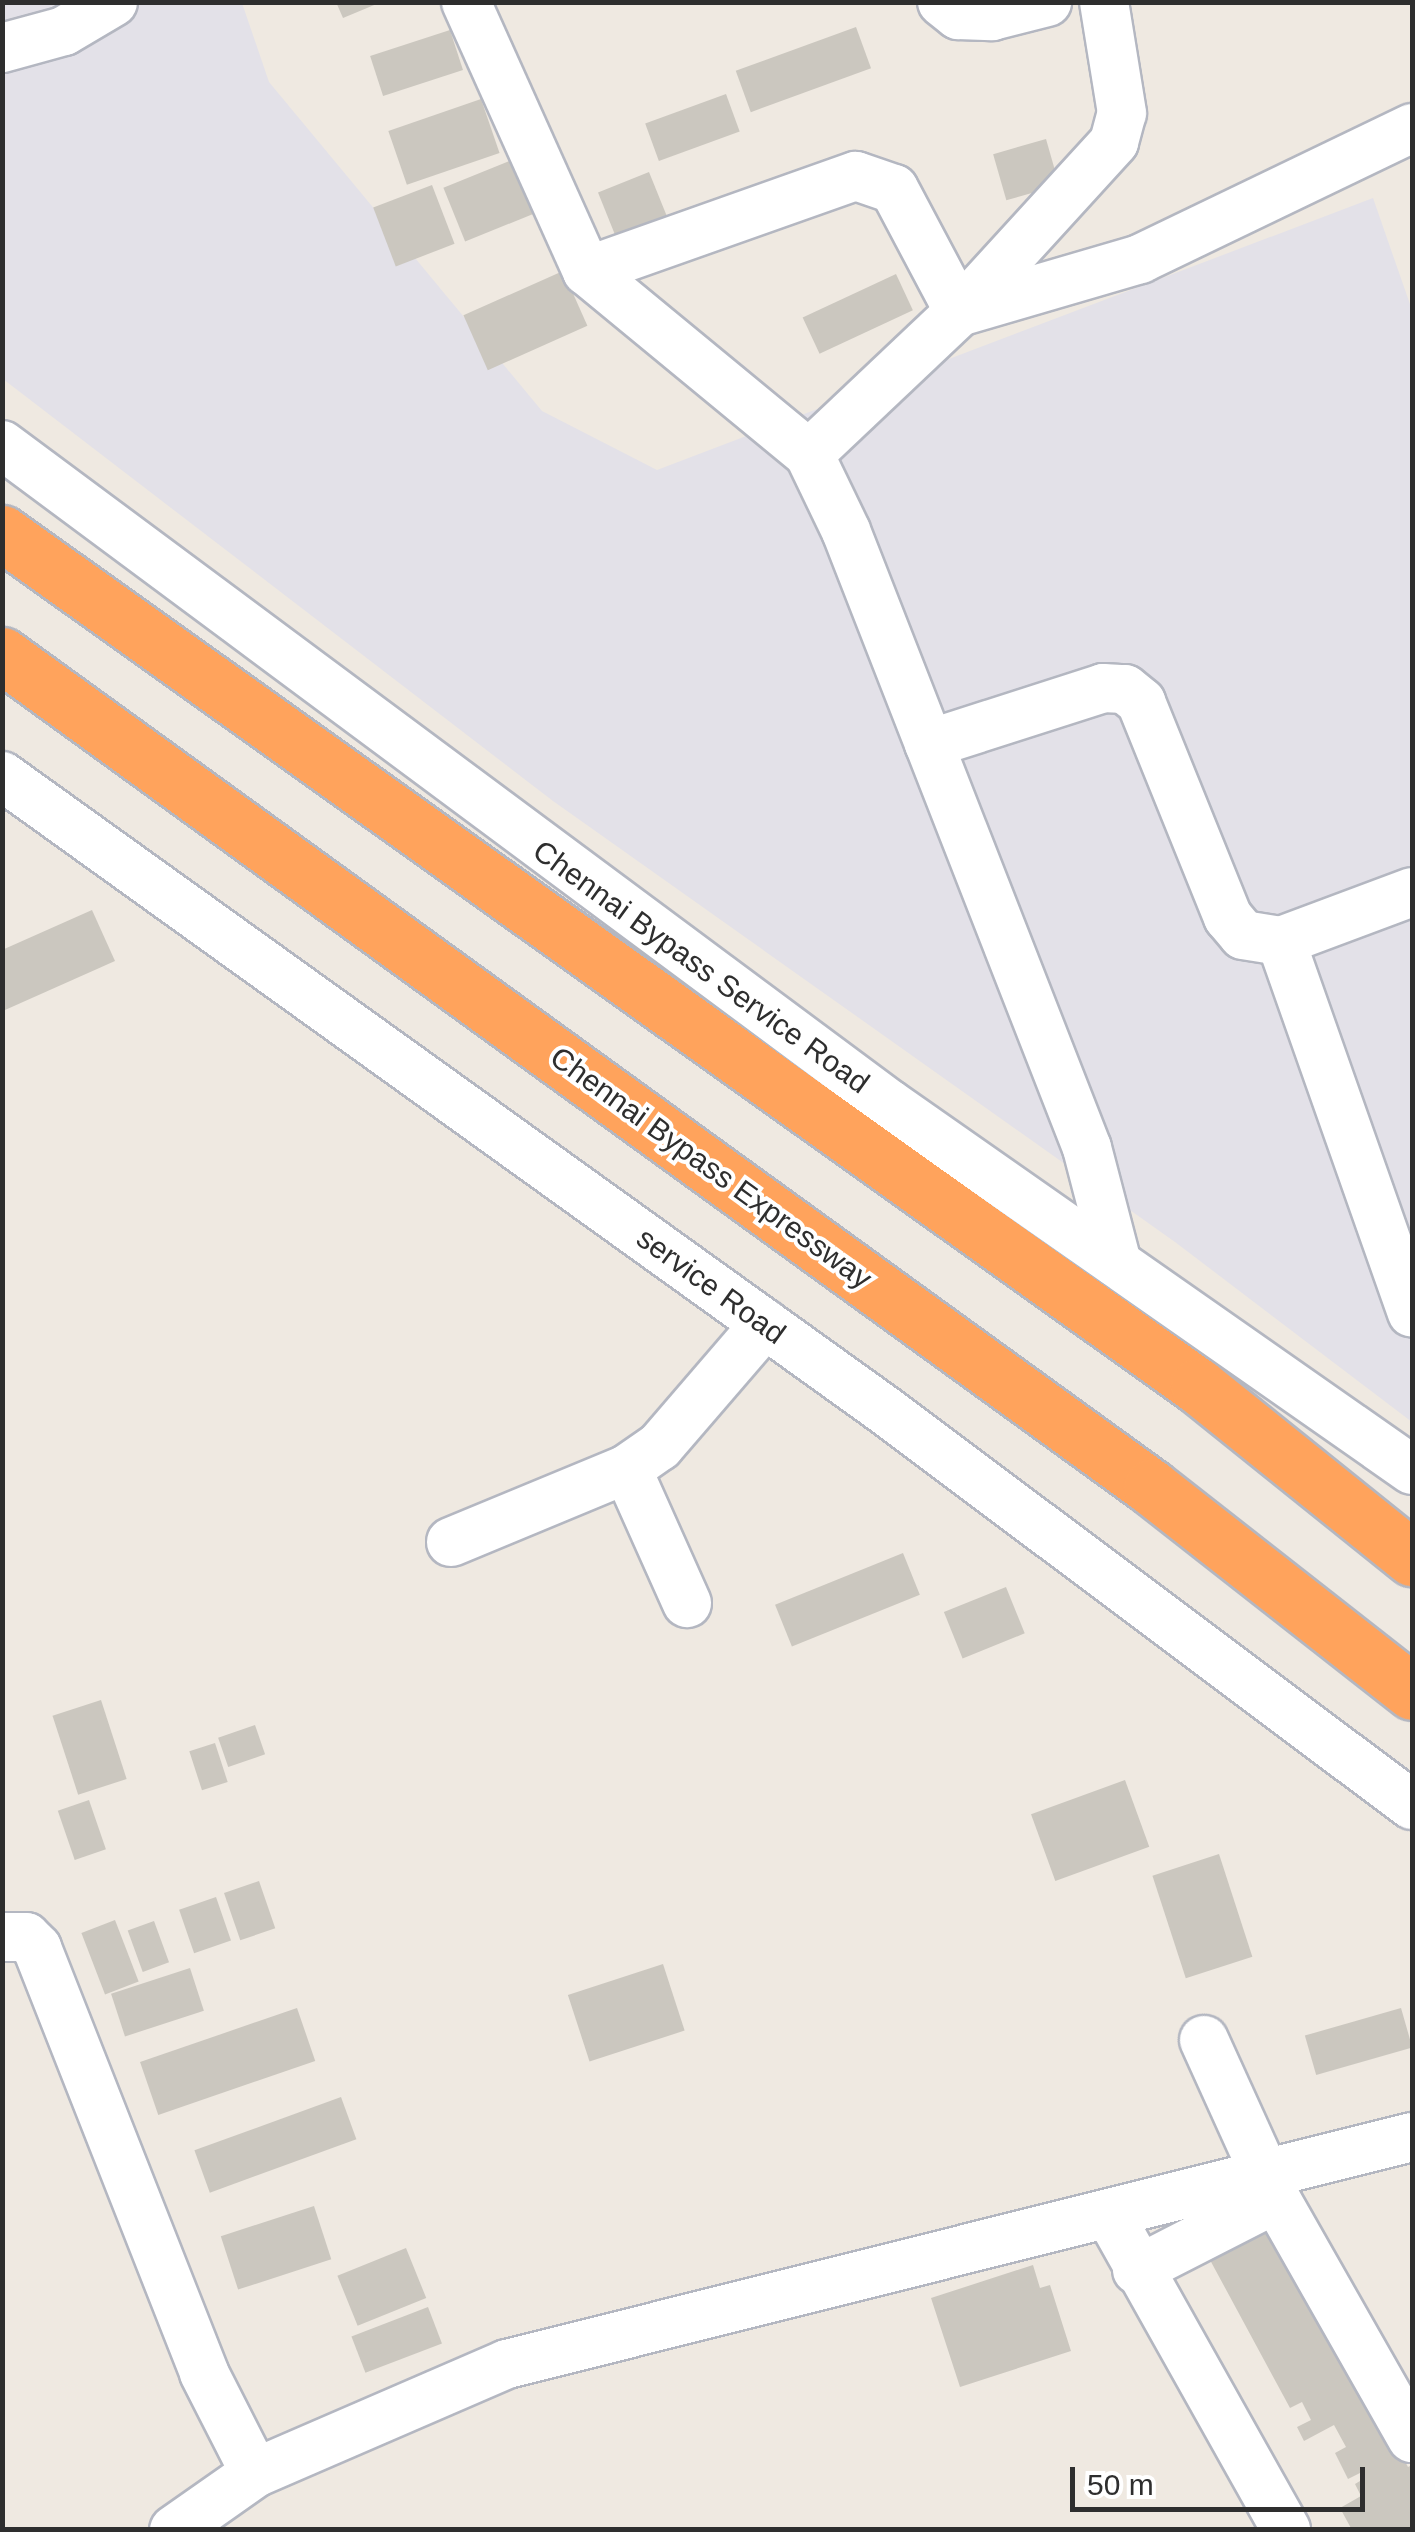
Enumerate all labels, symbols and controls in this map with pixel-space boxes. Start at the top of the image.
street label: Chennai Bypass Service Road [526,833,876,1101]
street label: Chennai Bypass Expressway [543,1039,879,1297]
street label: service Road [630,1220,792,1352]
scale bar [1075,2447,1370,2509]
text: 50 m [1087,2468,1154,2501]

